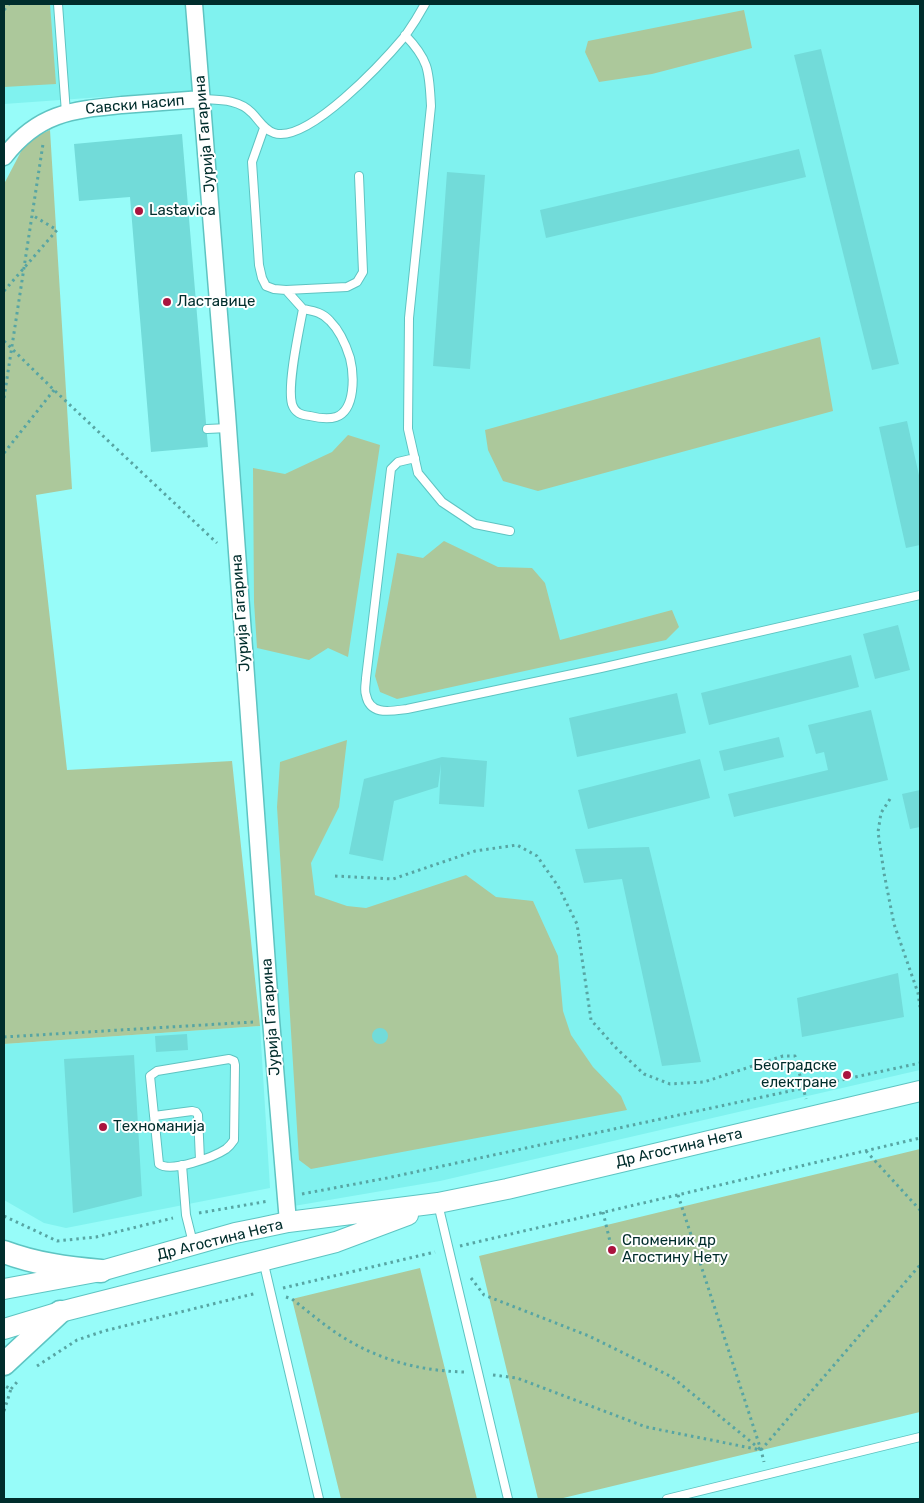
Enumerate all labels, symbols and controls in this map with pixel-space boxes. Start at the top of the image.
street label: Јурија Гагарина [191,74,219,194]
street label: Савски насип [85,92,185,118]
place label: Lastavica [149,202,216,220]
marker: Lastavica [133,205,145,217]
place label: Ластавице [177,293,255,311]
marker: Ластавице [161,296,173,308]
street label: Јурија Гагарина [228,554,254,672]
street label: Јурија Гагарина [258,958,284,1076]
place label: Београдске електране [753,1057,837,1092]
marker: Београдске електране [841,1069,853,1081]
place label: Техноманија [113,1118,205,1136]
marker: Техноманија [97,1121,109,1133]
street label: Др Агостина Нета [614,1125,744,1171]
street label: Др Агостина Нета [155,1216,285,1264]
place label: Споменик др Агостину Нету [622,1232,728,1267]
marker: Споменик др Агостину Нету [606,1244,618,1256]

